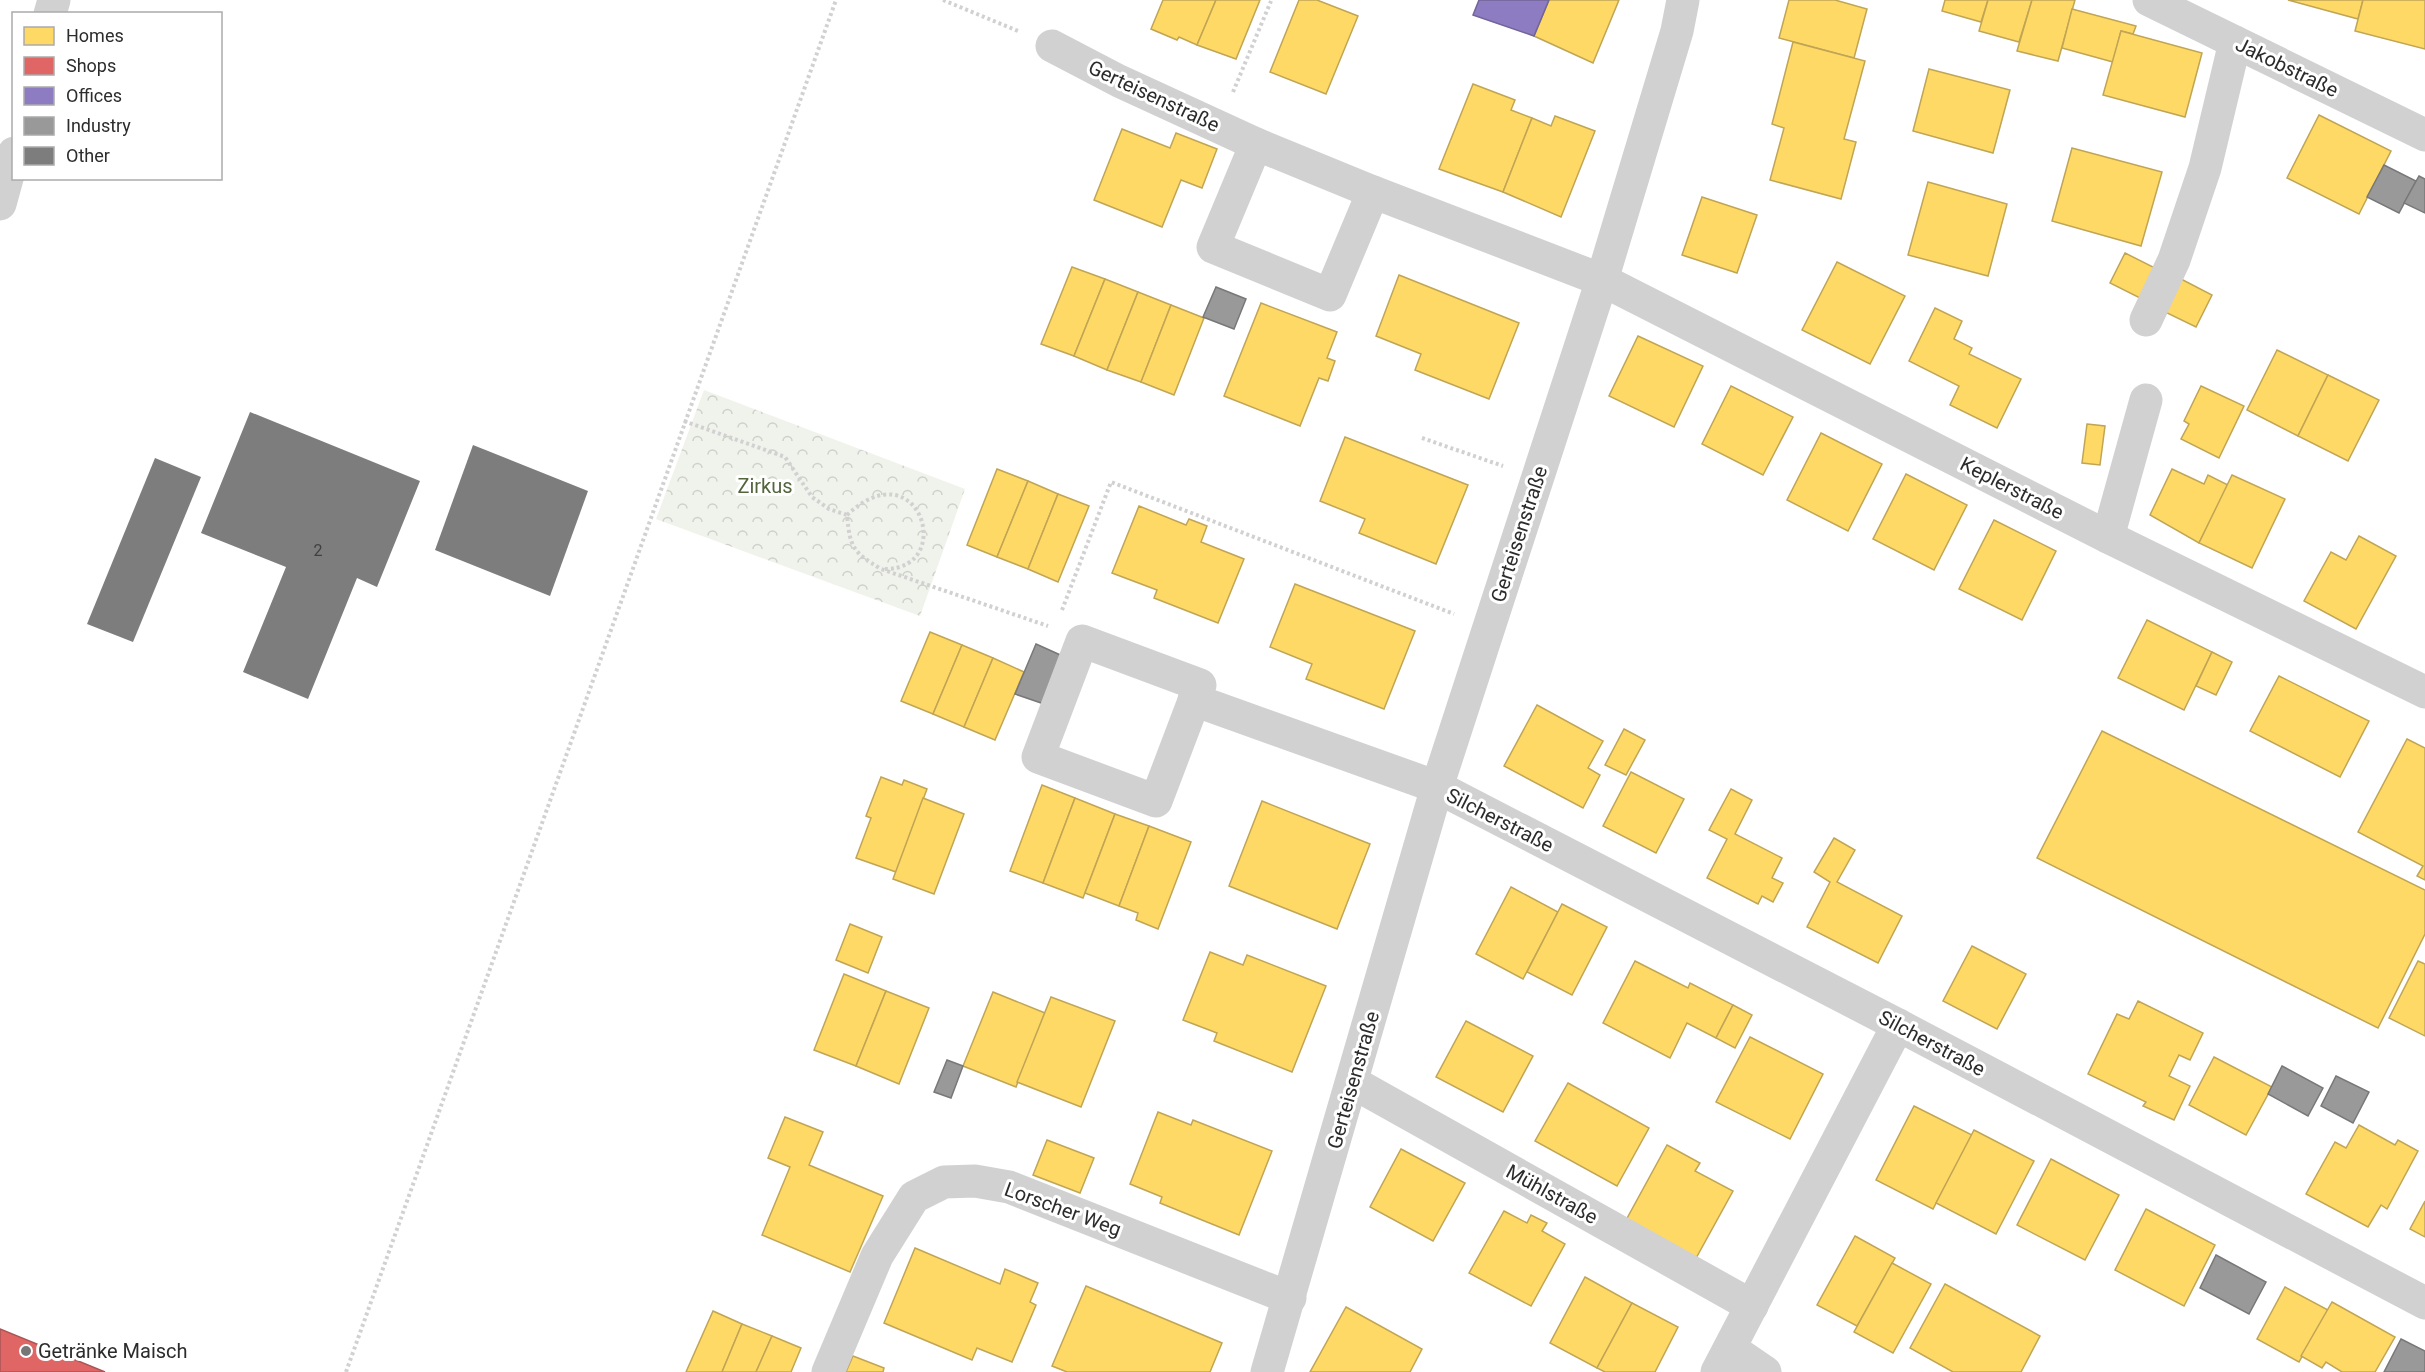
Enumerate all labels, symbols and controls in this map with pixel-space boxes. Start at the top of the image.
legend [12,12,222,180]
text: Homes [66,25,124,46]
street label: Jakobstraße [2232,32,2342,102]
text: Shops [66,55,116,76]
street label: Gerteisenstraße [1085,55,1223,137]
text: Offices [66,85,122,106]
text: Industry [66,115,131,136]
text: Other [66,145,110,166]
street label: Keplerstraße [1956,452,2068,524]
street label: Gerteisenstraße [1486,463,1552,605]
park label: Zirkus [737,474,793,498]
house number: 2 [314,541,323,560]
street label: Silcherstraße [1442,783,1558,857]
street label: Silcherstraße [1875,1005,1989,1081]
street label: Gerteisenstraße [1322,1008,1384,1152]
street label: Mühlstraße [1502,1159,1602,1229]
street label: Lorscher Weg [1001,1177,1125,1241]
place label: Getränke Maisch [38,1339,188,1363]
marker: Getränke Maisch [19,1344,33,1358]

